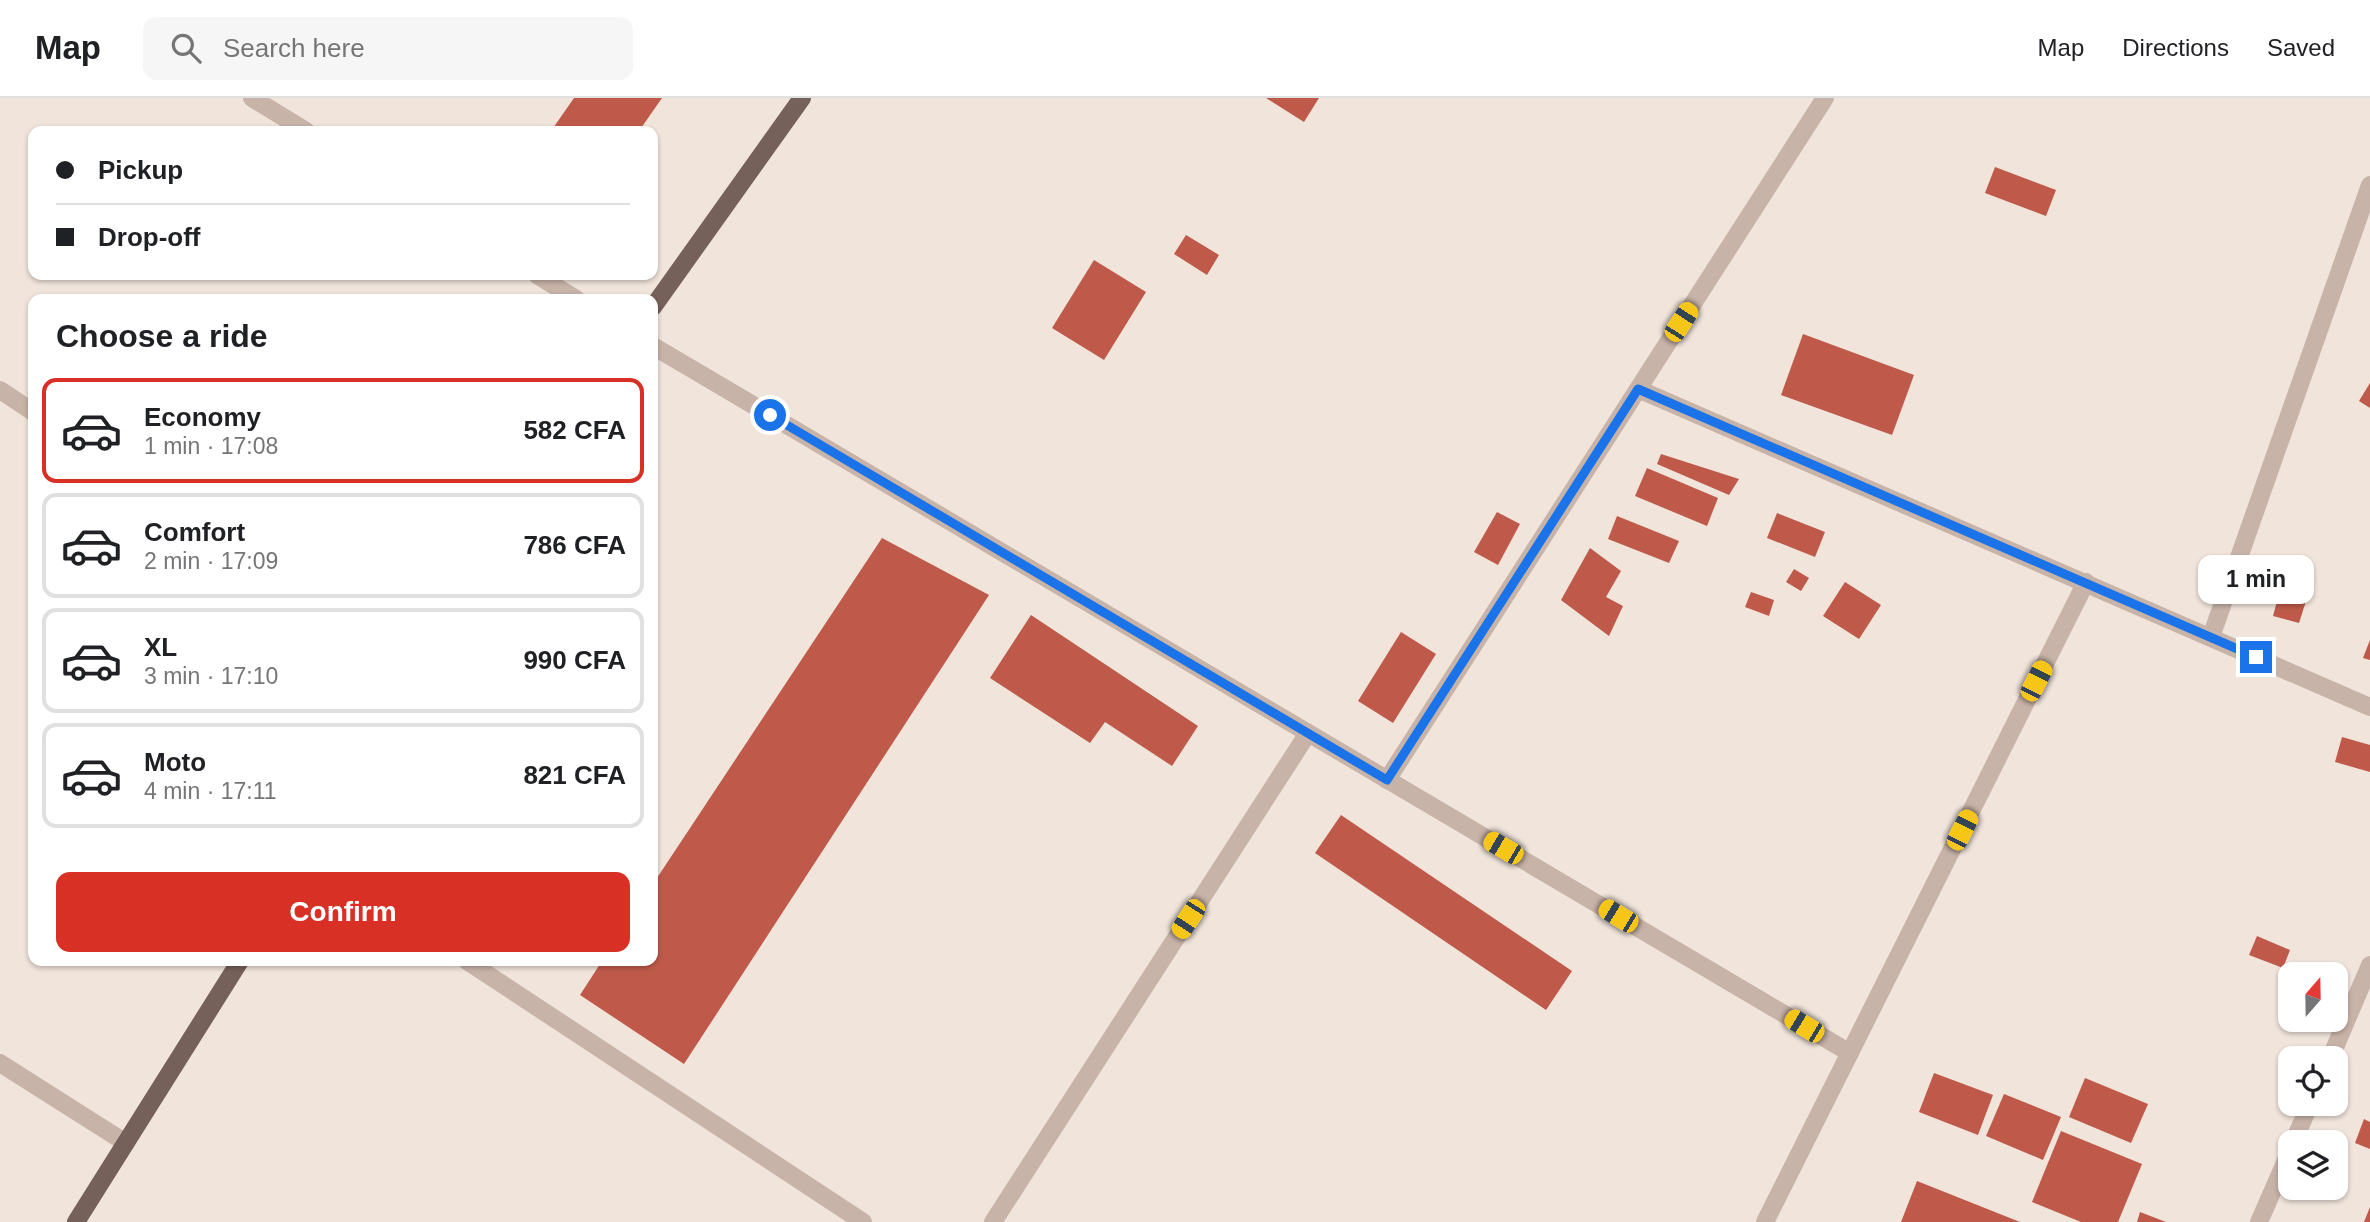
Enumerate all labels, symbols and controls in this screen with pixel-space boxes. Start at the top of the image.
search box [143,17,633,80]
text: Map [35,29,101,66]
icon: search [167,29,205,67]
text: Search here [223,33,365,63]
text: Map [2038,34,2084,61]
text: Directions [2122,34,2229,61]
text: Saved [2267,34,2335,61]
text: Pickup [98,155,183,185]
text: Drop-off [98,222,201,252]
car [1661,299,1702,345]
text: Choose a ride [56,318,268,354]
icon: car [60,399,123,462]
route start [754,399,786,431]
text: Economy [144,402,261,432]
text: 582 CFA [523,415,626,445]
text: 1 min · 17:08 [144,433,278,459]
icon: car [60,514,123,577]
text: Comfort [144,517,245,547]
text: 786 CFA [523,530,626,560]
text: 2 min · 17:09 [144,548,278,574]
callout: 1 min [2198,556,2314,604]
text: 1 min [2226,566,2286,592]
icon: car [60,629,123,692]
text: XL [144,632,177,662]
route end [2240,641,2272,673]
text: 990 CFA [523,645,626,675]
car [2018,658,2055,704]
text: 3 min · 17:10 [144,663,278,689]
icon: car [60,744,123,807]
text: Moto [144,747,206,777]
text: 821 CFA [523,760,626,790]
text: 4 min · 17:11 [144,778,277,804]
car [1944,807,1981,853]
car [1480,828,1527,868]
button: Confirm [56,872,630,952]
car [1168,896,1209,942]
car [1595,896,1642,936]
north arrow [2278,962,2348,1032]
map controls [2278,962,2348,1200]
car [1781,1006,1828,1046]
button: locate [2278,1046,2348,1116]
button: layers [2278,1130,2348,1200]

